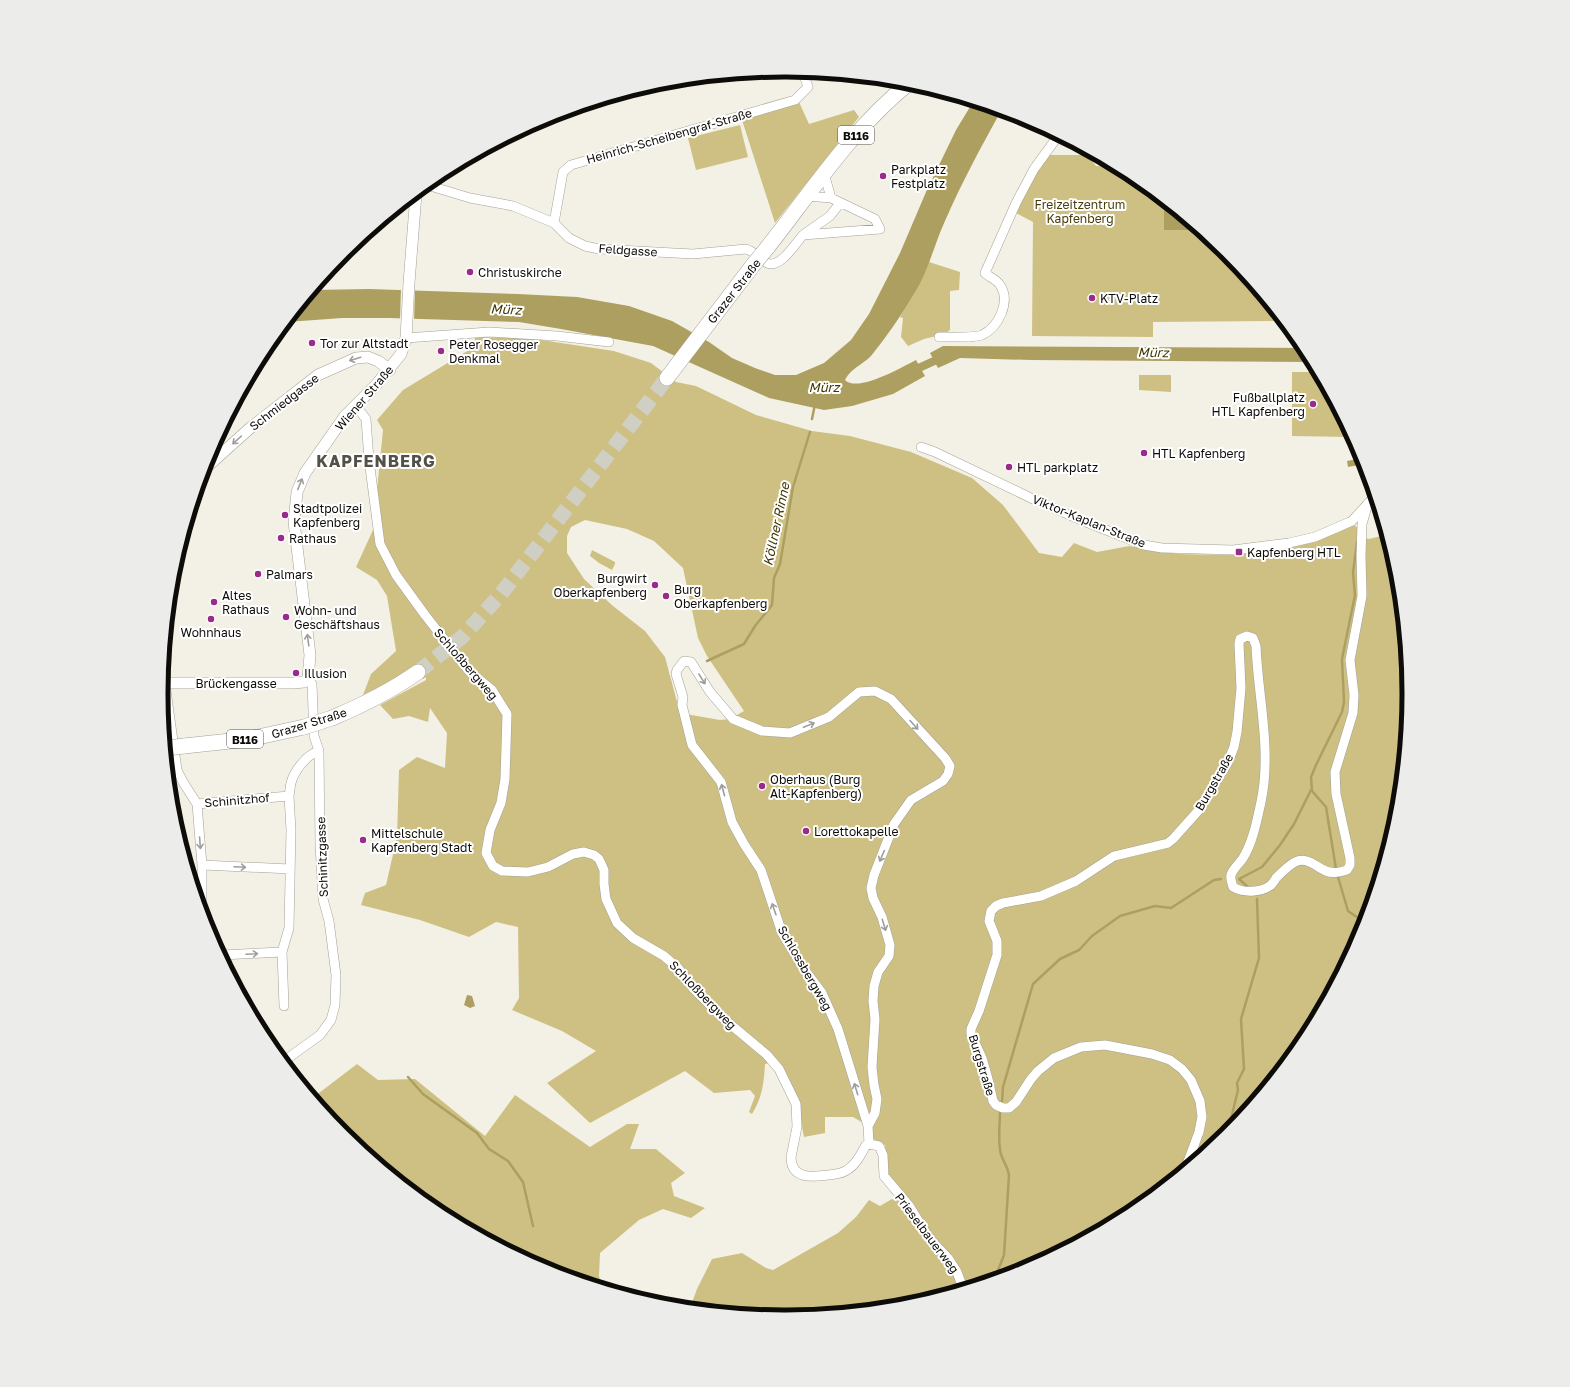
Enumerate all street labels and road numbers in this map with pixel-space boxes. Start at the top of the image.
street label: Heinrich-Scheibengraf-Straße [584,105,754,167]
road number: B116 [838,126,874,144]
street label: Feldgasse [598,240,658,260]
street label: Grazer Straße [704,256,764,326]
street label: Wiener Straße [332,362,396,434]
street label: Schmiedgasse [246,370,322,434]
street label: Viktor-Kaplan-Straße [1030,491,1148,551]
street label: Schloßbergweg [431,625,501,703]
street label: Brückengasse [195,676,277,691]
street label: Grazer Straße [269,704,349,742]
road number: B116 [227,730,263,748]
street label: Burgstraße [1192,751,1236,813]
street label: Schinitzhof [204,790,271,810]
street label: Schinitzgasse [313,817,331,897]
street label: Schlossbergweg [775,923,835,1013]
street label: Schloßbergweg [666,958,740,1032]
street label: Burgstraße [966,1032,998,1098]
street label: Prieselbauerweg [892,1190,962,1276]

